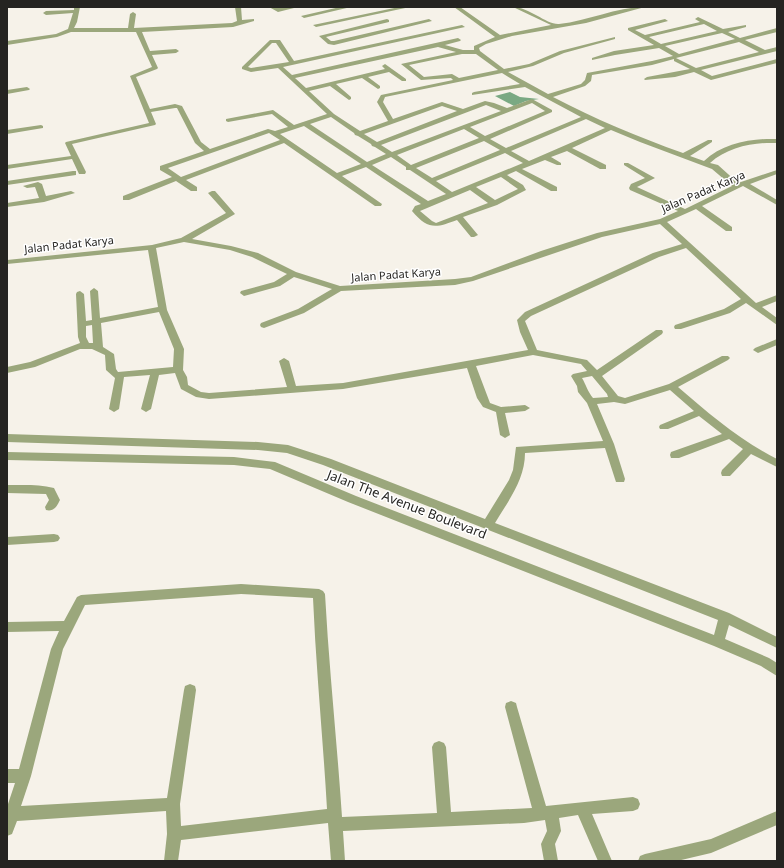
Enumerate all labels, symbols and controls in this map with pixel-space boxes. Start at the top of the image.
street label: Jalan Padat Karya [658,167,747,216]
street label: Jalan Padat Karya [23,232,114,256]
street label: Jalan Padat Karya [350,263,441,285]
street label: Jalan The Avenue Boulevard [323,464,489,543]

